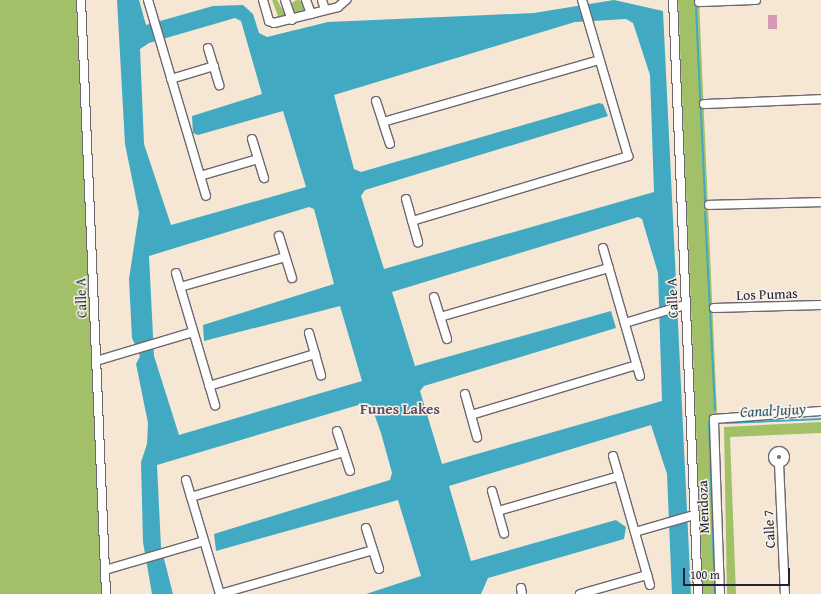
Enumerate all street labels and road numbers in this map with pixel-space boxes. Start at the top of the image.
street label: Calle A [72,278,90,318]
street label: Calle A [663,278,681,318]
street label: Los Pumas [736,285,798,303]
street label: Mendoza [694,480,712,534]
street label: Calle 7 [760,509,778,549]

